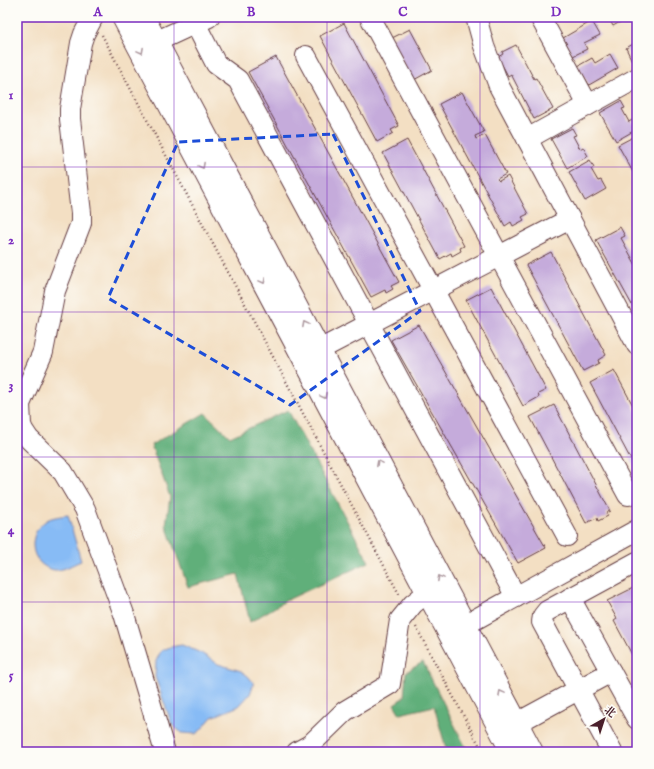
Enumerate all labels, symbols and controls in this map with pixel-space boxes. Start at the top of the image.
text: A [93,4,104,21]
text: B [247,4,256,21]
text: C [398,4,408,21]
text: D [551,4,562,21]
one-way arrow [136,47,144,55]
text: 1 [9,87,14,104]
one-way arrow [197,162,205,170]
text: 2 [8,232,14,249]
one-way arrow [258,277,265,284]
one-way arrow [302,320,310,328]
text: 3 [9,377,14,394]
one-way arrow [319,392,326,399]
one-way arrow [376,460,384,467]
text: 4 [8,522,15,539]
one-way arrow [437,575,445,582]
text: 5 [9,667,14,684]
one-way arrow [498,690,506,697]
north arrow [584,699,624,739]
text: 北 [601,703,618,721]

